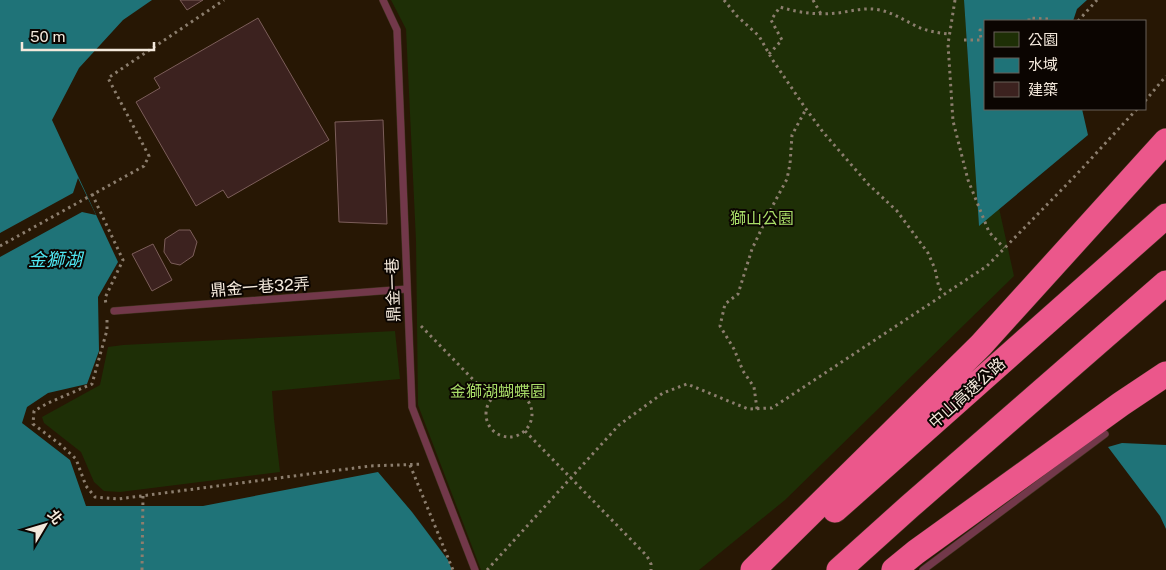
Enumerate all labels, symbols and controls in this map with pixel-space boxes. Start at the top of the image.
scale bar [22,20,155,52]
legend [984,20,1146,110]
text: 50 m [30,28,65,45]
text: 公園 [1028,31,1058,48]
text: 水域 [1028,56,1058,73]
text: 建築 [1028,81,1058,98]
park label: 獅山公園 [730,209,794,228]
water label: 金獅湖 [28,249,85,270]
street label: 鼎金一巷 [382,258,404,322]
street label: 鼎金一巷32弄 [210,274,310,300]
street label: 中山高速公路 [925,354,1009,432]
park label: 金獅湖蝴蝶園 [450,382,546,401]
north arrow [20,500,70,550]
text: 北 [45,507,66,527]

